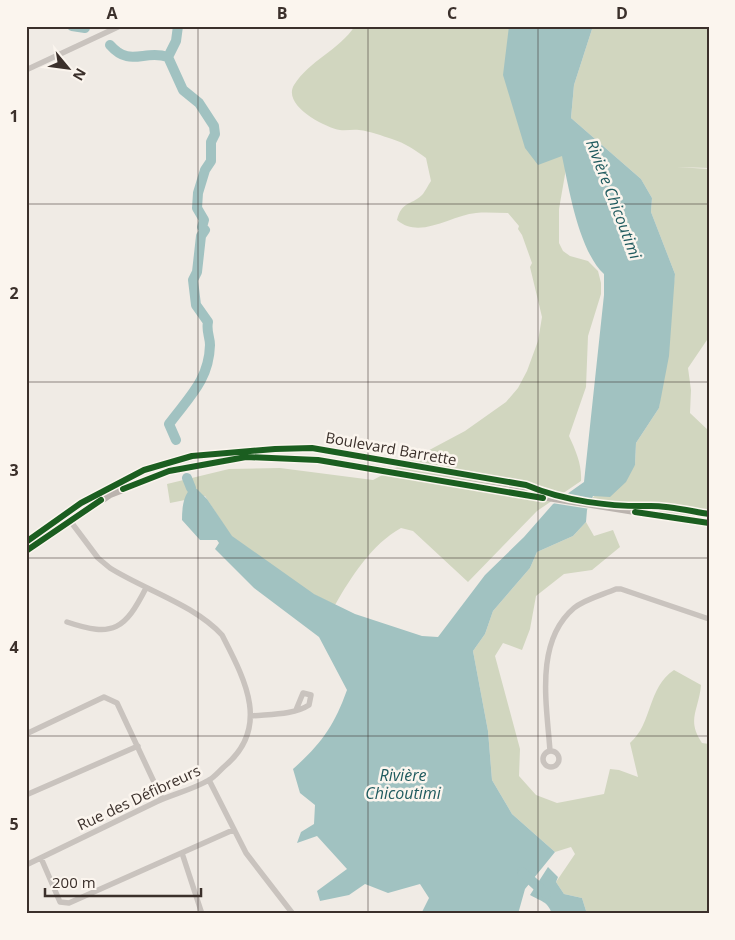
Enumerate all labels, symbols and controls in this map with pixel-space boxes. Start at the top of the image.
text: A [106,2,118,24]
text: B [277,2,287,24]
text: C [447,2,457,24]
text: D [616,2,628,24]
north arrow [42,42,92,92]
text: N [69,65,91,84]
text: 1 [9,105,19,127]
water label: Rivière Chicoutimi [581,136,647,263]
text: 2 [9,282,19,304]
street label: Boulevard Barrette [324,427,458,469]
text: 3 [9,459,19,481]
text: 4 [9,636,19,658]
street label: Rue des Défibreurs [74,760,203,834]
water label: Rivière Chicoutimi [365,764,442,804]
text: 5 [9,813,19,835]
scale bar [45,865,201,897]
text: 200 m [52,872,96,892]

